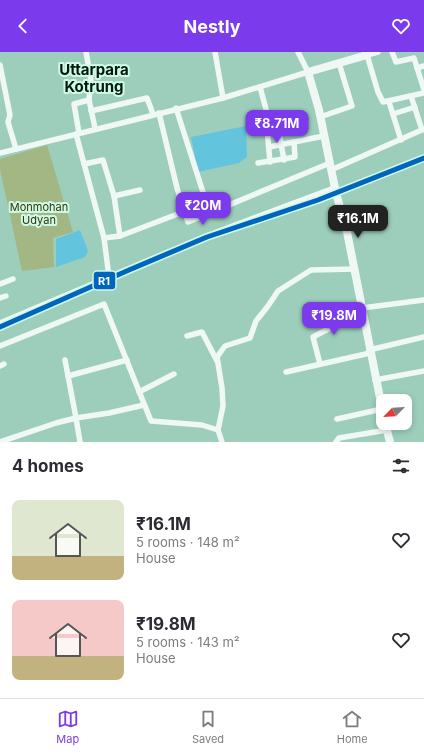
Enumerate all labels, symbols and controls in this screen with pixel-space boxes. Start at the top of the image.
icon: back [12,15,34,37]
icon: heart [390,15,412,37]
text: Nestly [183,16,241,37]
district label: Uttarpara Kotrung [59,60,129,96]
pin: ₹8.71M [244,110,310,144]
text: ₹8.71M [255,115,299,131]
pin: ₹20M [179,192,227,226]
text: ₹20M [185,197,221,213]
park label: Monmohan Udyan [10,200,68,227]
pin: ₹16.1M [325,205,391,239]
text: ₹16.1M [337,210,379,226]
line badge: R1 [93,271,116,290]
text: R1 [98,274,110,288]
pin: ₹19.8M [301,302,367,336]
text: ₹19.8M [311,307,357,323]
north arrow [376,394,412,430]
map controls [376,394,412,430]
icon: filters [390,455,412,477]
text: 4 homes [12,456,84,476]
text: ₹16.1M [136,514,191,534]
icon: home [44,516,92,564]
icon: heart [390,529,412,551]
text: 5 rooms · 148 m² [136,534,240,550]
text: House [136,550,176,566]
text: ₹19.8M [136,614,196,634]
icon: home [44,616,92,664]
icon: heart [390,629,412,651]
text: 5 rooms · 143 m² [136,634,240,650]
text: House [136,650,176,666]
tab: Map [56,708,79,746]
tab: Saved [192,708,224,746]
tab: Home [337,708,368,746]

